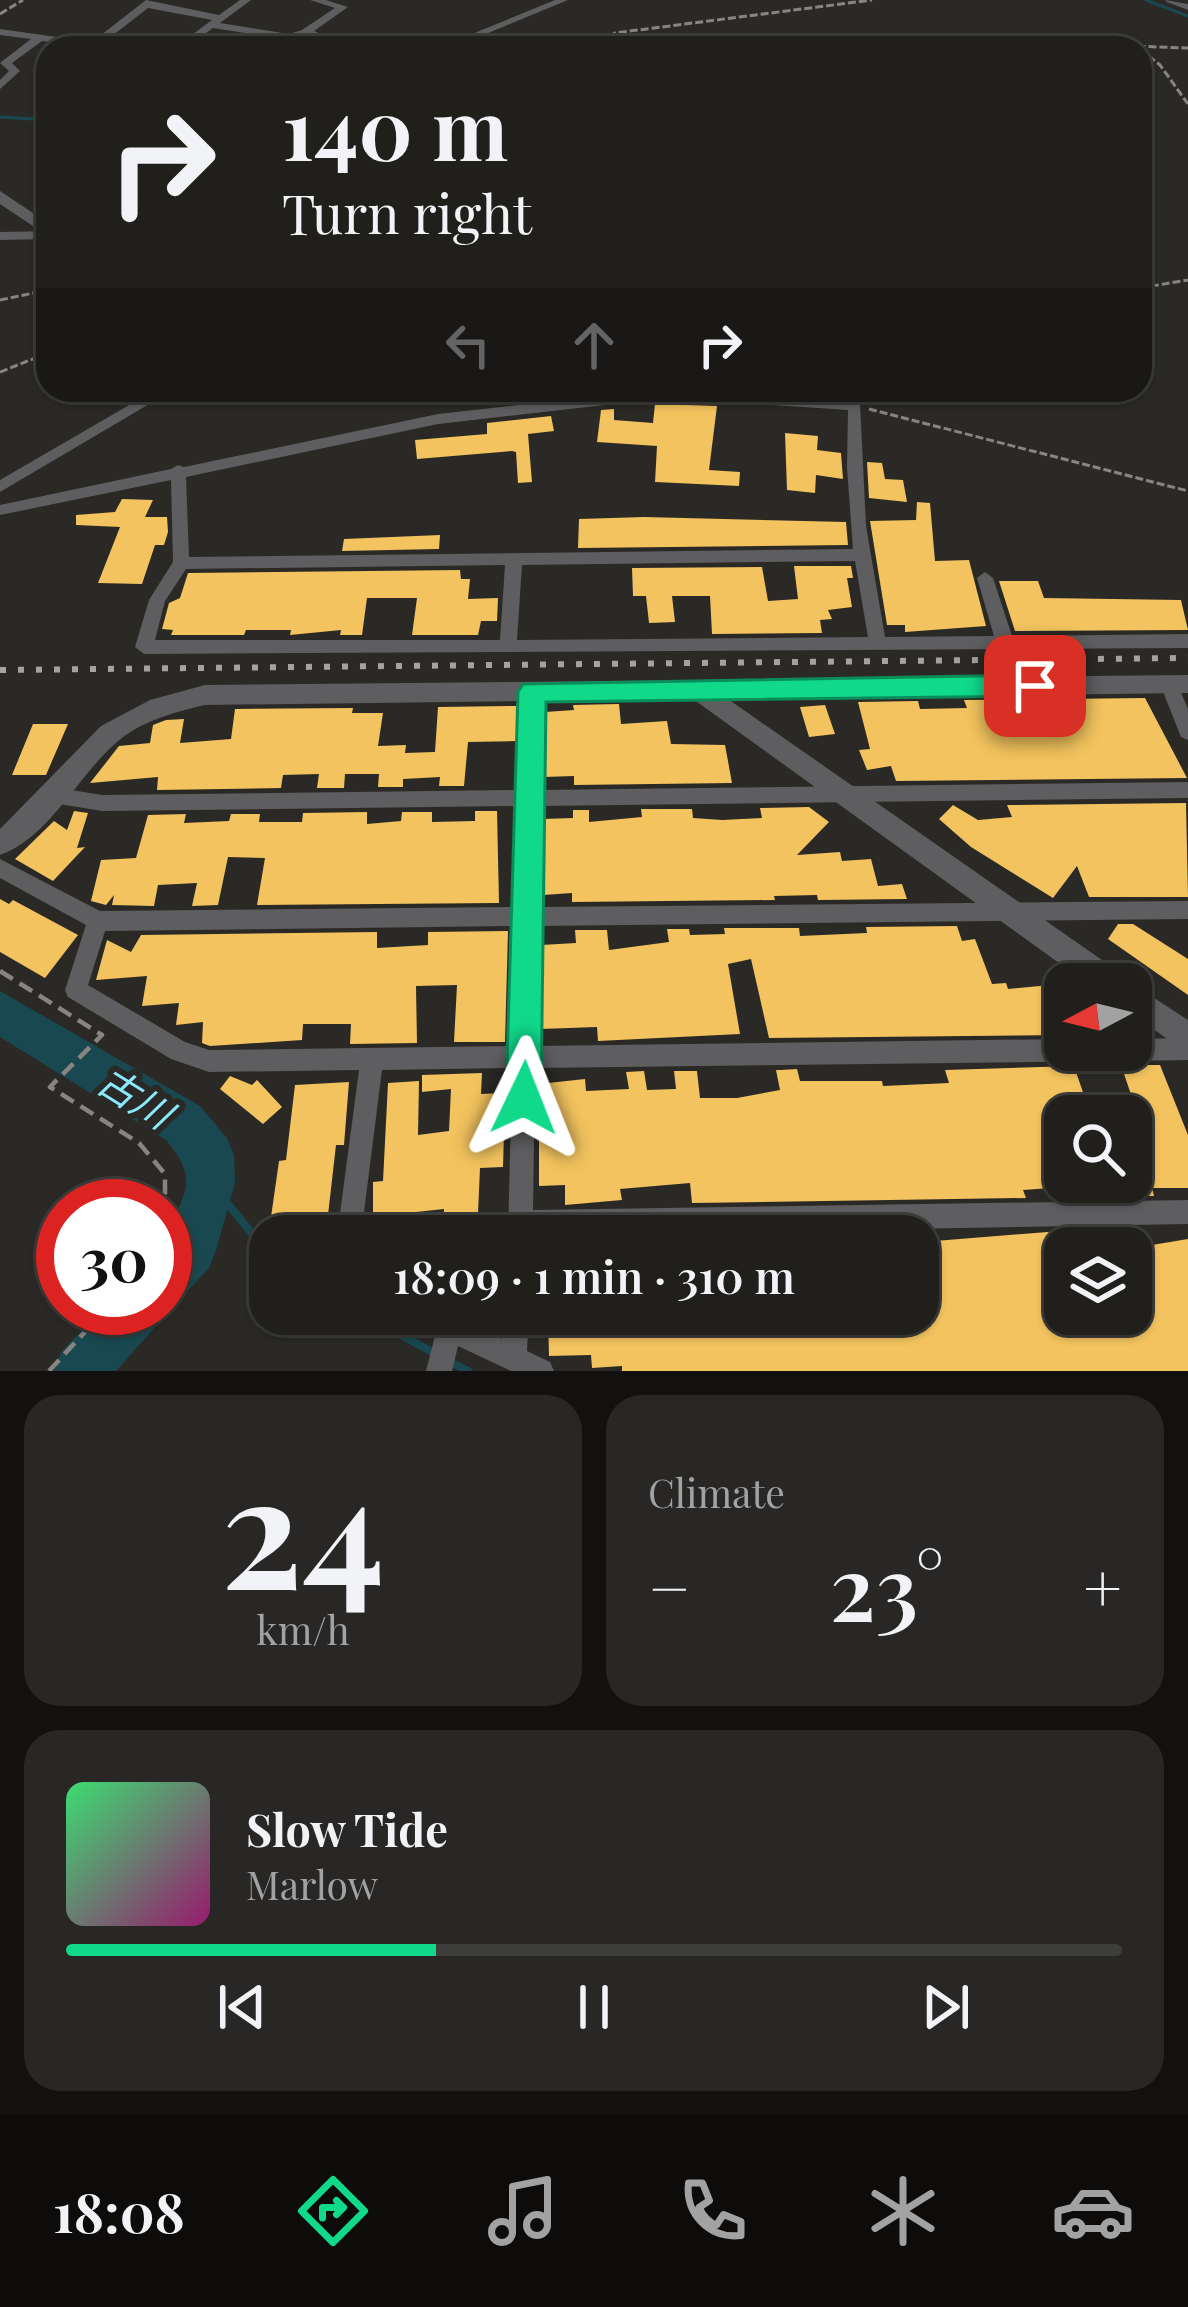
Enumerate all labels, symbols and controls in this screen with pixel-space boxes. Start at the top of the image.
text: 140 m [282,70,508,182]
icon: right [84,84,240,240]
text: Turn right [282,177,532,249]
icon: left [435,312,501,378]
icon: ahead [561,312,627,378]
icon: right [687,312,753,378]
pin [984,635,1086,737]
icon: arrive [1002,653,1068,719]
north arrow [1044,963,1152,1071]
map controls [1044,963,1152,1335]
position arrow [461,1035,587,1161]
water label: 古川 [89,1053,186,1141]
button: search [1044,1095,1152,1203]
speed limit sign: 30 [36,1179,192,1335]
button: layers [1044,1227,1152,1335]
text: 18:09 · 1 min · 310 m [393,1245,795,1305]
text: 24 [221,1421,385,1629]
text: Climate [648,1466,785,1518]
text: 23° [830,1525,944,1645]
text: − [648,1542,691,1630]
text: + [1083,1542,1122,1630]
text: km/h [256,1603,350,1655]
text: Slow Tide [246,1798,448,1858]
text: Marlow [246,1858,378,1910]
icon: previous [209,1974,275,2040]
icon: pause [561,1974,627,2040]
icon: next [913,1974,979,2040]
icon: directions [291,2169,375,2253]
icon: music [481,2169,565,2253]
icon: phone [671,2169,755,2253]
icon: climate [861,2169,945,2253]
icon: car [1051,2169,1135,2253]
text: 18:08 [53,2175,185,2247]

